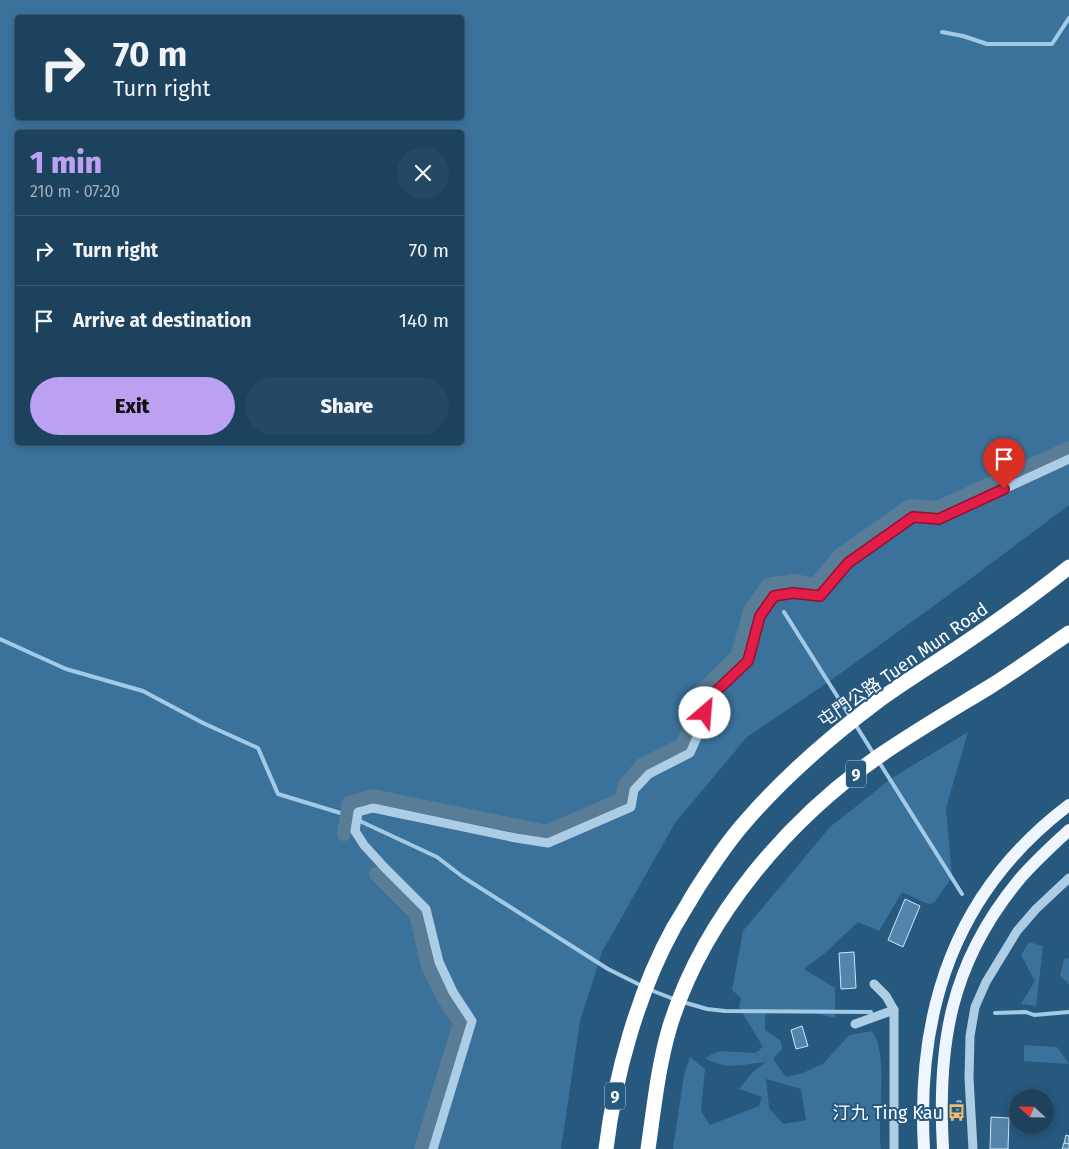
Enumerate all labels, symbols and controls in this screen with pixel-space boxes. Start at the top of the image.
text: 70 m [113,33,187,75]
icon: right [30,35,95,100]
text: Turn right [113,75,210,102]
text: 1 min [30,145,102,181]
button: close [397,147,449,199]
text: 210 m · 07:20 [30,182,120,201]
icon: right [30,237,58,265]
text: Turn right [73,239,158,262]
text: 70 m [409,239,449,262]
icon: arrive [30,307,58,335]
text: Arrive at destination [73,309,252,332]
text: 140 m [399,309,449,332]
button: Exit [30,377,235,435]
button: Share [245,377,449,435]
pin [983,438,1025,489]
icon: arrive [990,445,1018,473]
street label: 屯門公路 Tuen Mun Road [814,598,992,732]
position arrow [678,686,730,738]
road number: 9 [846,761,866,788]
road number: 9 [605,1082,625,1110]
north arrow [1009,1089,1054,1134]
map controls [1009,1089,1054,1134]
place label: 汀九 Ting Kau [832,1102,943,1124]
bus stop icon: 汀九 Ting Kau [947,1103,967,1123]

